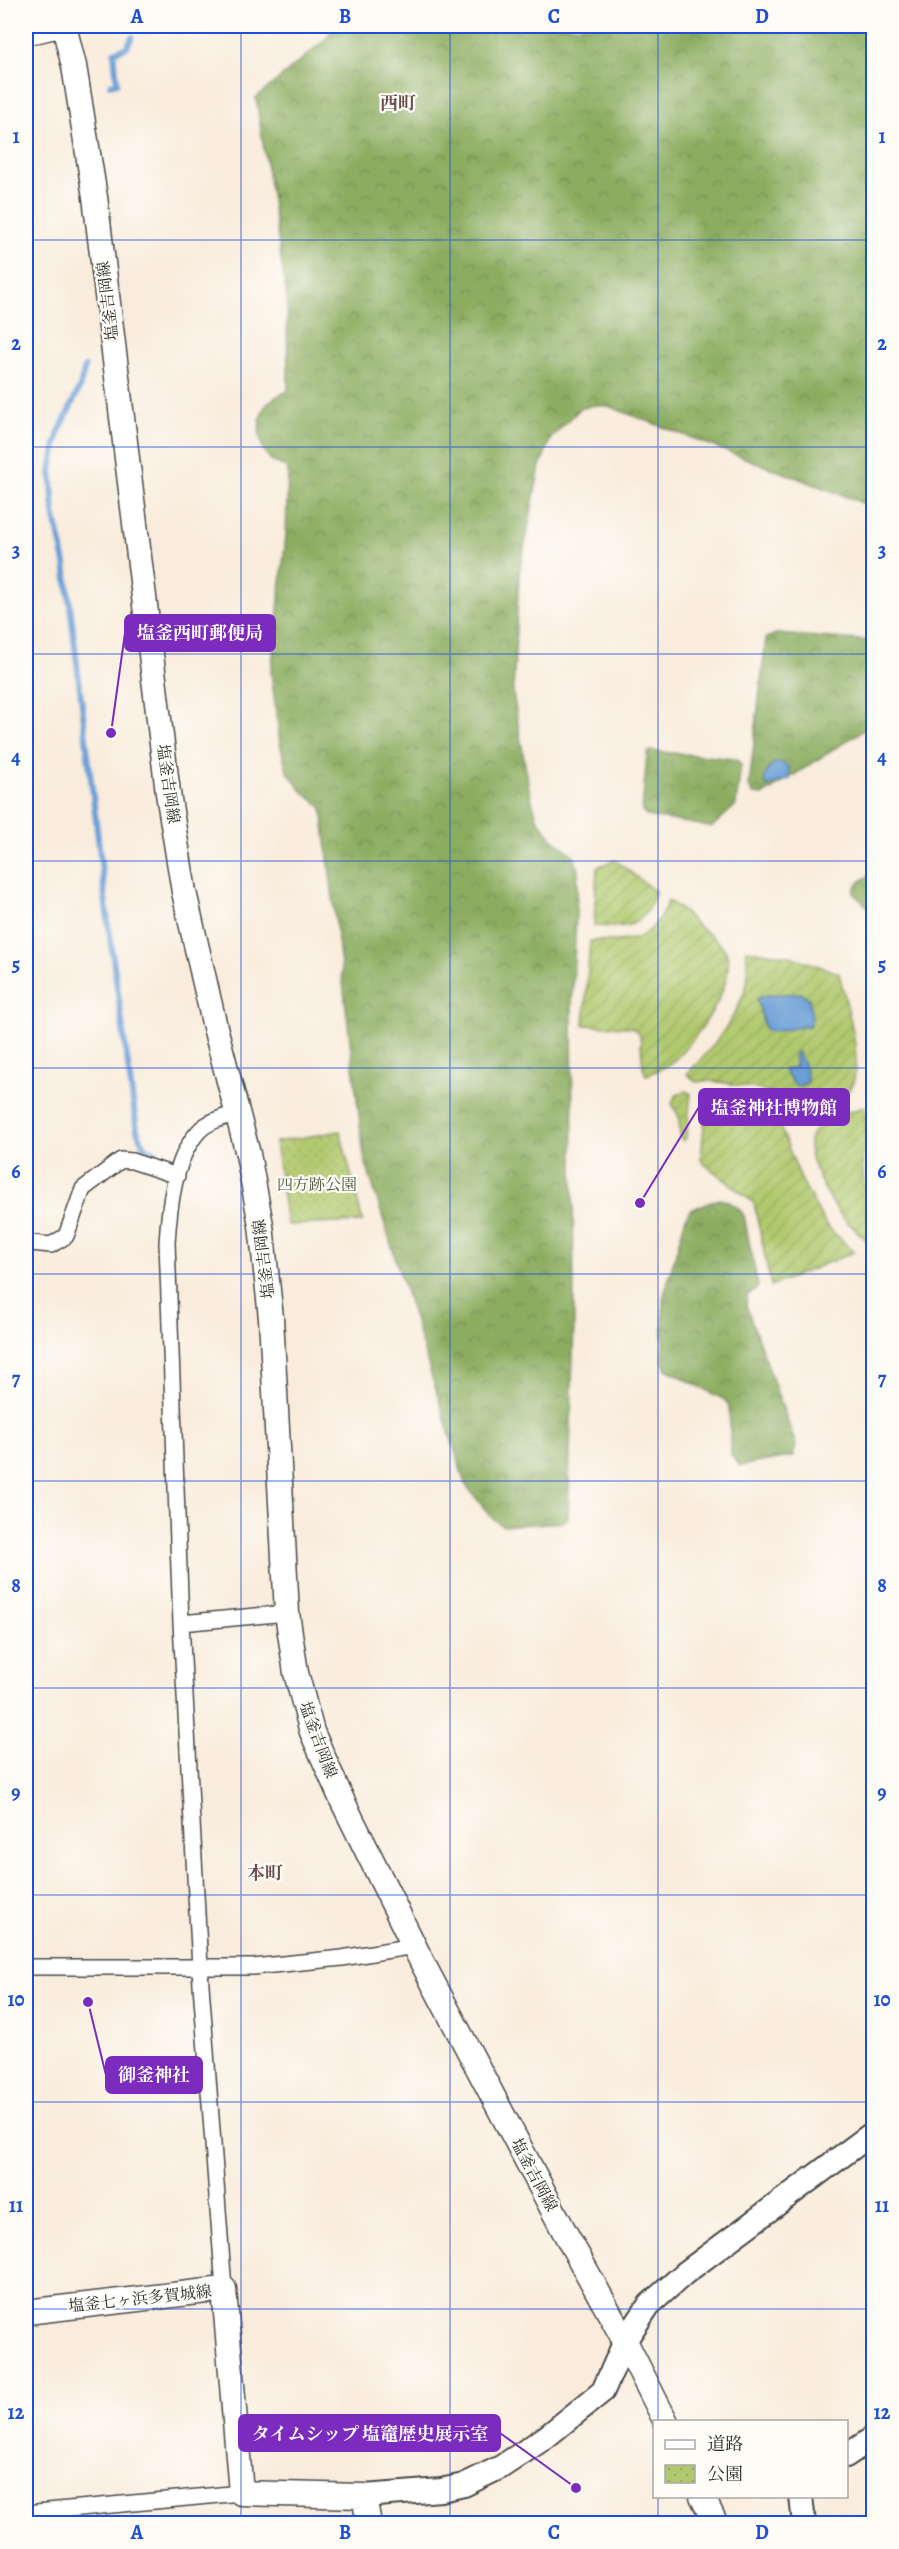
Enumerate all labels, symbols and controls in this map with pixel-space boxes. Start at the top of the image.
text: A [130,3,144,30]
text: B [339,3,351,30]
text: C [548,3,560,30]
text: D [755,3,769,30]
district label: 西町 [380,91,416,115]
text: 1 [12,123,20,150]
text: 1 [878,123,886,150]
street label: 塩釜吉岡線 [92,260,124,342]
text: 2 [11,330,21,357]
text: 2 [877,330,887,357]
text: 3 [12,537,20,564]
text: 3 [878,537,886,564]
callout: 塩釜西町郵便局 [125,615,275,651]
text: 塩釜西町郵便局 [137,621,263,645]
street label: 塩釜吉岡線 [152,743,184,825]
text: 4 [11,744,21,771]
text: 4 [877,744,887,771]
text: 5 [12,951,20,978]
text: 5 [878,951,886,978]
callout: 塩釜神社博物館 [699,1089,849,1125]
text: 塩釜神社博物館 [711,1096,837,1120]
text: 6 [11,1158,21,1185]
text: 6 [877,1158,887,1185]
park label: 四方跡公園 [277,1174,357,1196]
street label: 塩釜吉岡線 [248,1218,280,1300]
text: 7 [12,1365,21,1392]
text: 7 [878,1365,887,1392]
text: 8 [11,1572,21,1599]
text: 8 [877,1572,887,1599]
street label: 塩釜吉岡線 [294,1699,342,1781]
text: 9 [11,1779,21,1806]
text: 9 [877,1779,887,1806]
district label: 本町 [247,1861,283,1885]
text: 10 [7,1986,25,2013]
text: 10 [873,1986,891,2013]
callout: 御釜神社 [106,2057,202,2093]
text: 御釜神社 [118,2063,190,2087]
street label: 塩釜吉岡線 [506,2135,562,2215]
text: 11 [9,2192,23,2219]
text: 11 [875,2192,889,2219]
street label: 塩釜七ヶ浜多賀城線 [67,2281,213,2317]
text: 12 [8,2399,25,2426]
text: 12 [874,2399,891,2426]
callout: タイムシップ 塩竈歴史展示室 [239,2415,500,2451]
legend [653,2420,848,2498]
text: タイムシップ 塩竈歴史展示室 [252,2422,488,2446]
text: 道路 [707,2432,743,2456]
text: 公園 [707,2462,743,2486]
text: A [130,2519,144,2546]
text: B [339,2519,351,2546]
text: C [548,2519,560,2546]
text: D [755,2519,769,2546]

